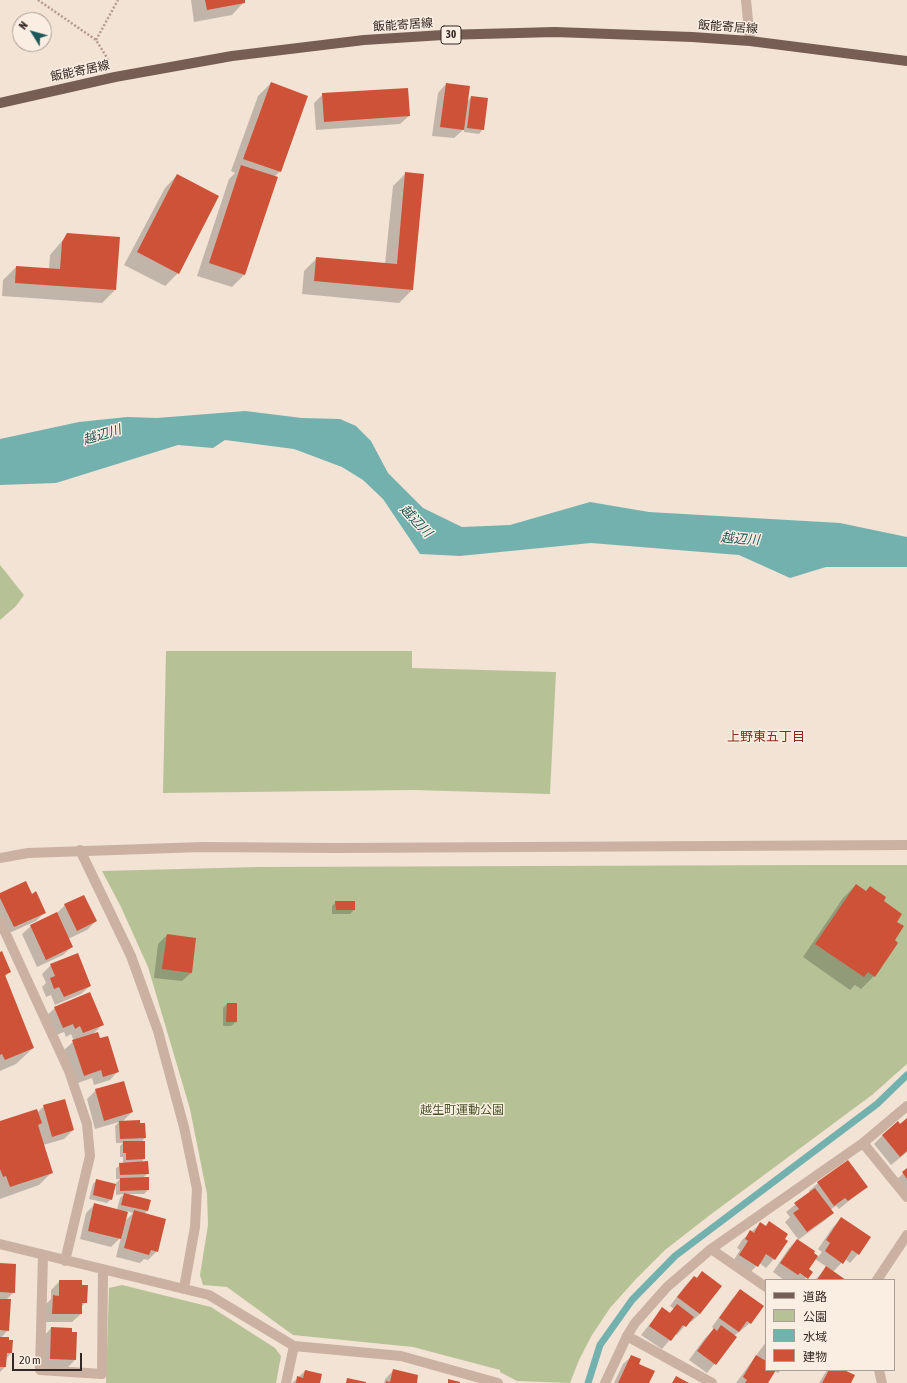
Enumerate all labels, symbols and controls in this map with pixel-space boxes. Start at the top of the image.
north arrow [12,12,52,52]
street label: 飯能寄居線 [373,16,433,34]
street label: 飯能寄居線 [698,18,758,36]
text: N [16,19,30,32]
road number: 30 [441,26,461,44]
street label: 飯能寄居線 [49,58,111,84]
water label: 越辺川 [81,422,123,448]
water label: 越辺川 [397,502,435,540]
water label: 越辺川 [720,530,760,548]
district label: 上野東五丁目 [727,729,805,745]
park label: 越生町運動公園 [420,1103,504,1117]
legend [765,1279,895,1371]
text: 道路 [803,1290,827,1304]
text: 公園 [803,1310,827,1324]
text: 水域 [803,1330,827,1344]
scale bar [14,1345,84,1371]
text: 建物 [803,1350,827,1364]
text: 20 m [19,1353,41,1367]

